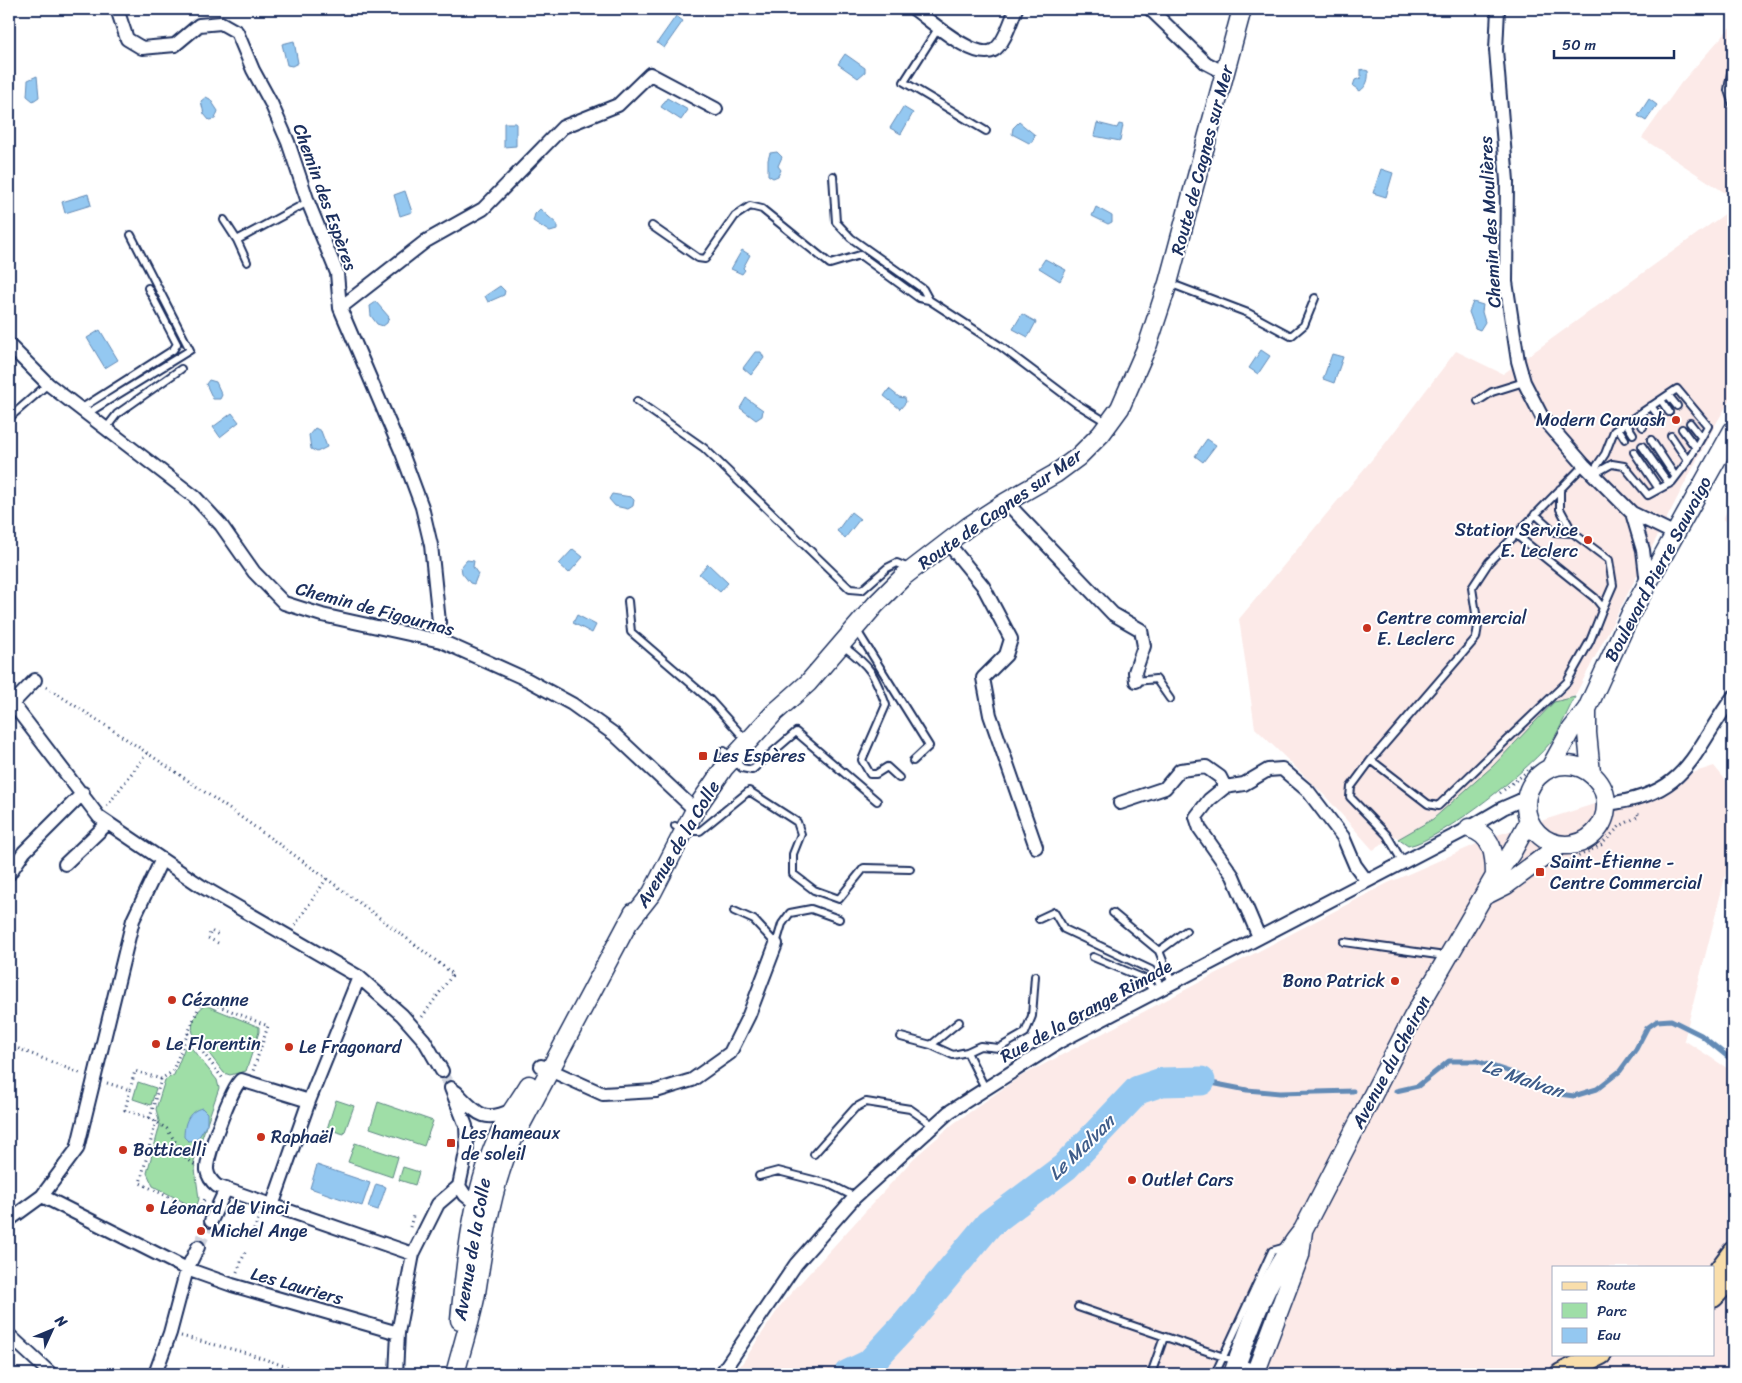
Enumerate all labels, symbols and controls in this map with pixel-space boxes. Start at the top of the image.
scale bar [1554,28,1674,60]
text: 50 m [1562,32,1597,58]
street label: Route de Cagnes sur Mer [1161,60,1243,259]
street label: Chemin des Espères [284,119,367,276]
street label: Chemin des Moulières [1469,135,1510,309]
place label: Modern Carwash [1536,404,1666,436]
marker: Modern Carwash [1670,414,1682,426]
street label: Route de Cagnes sur Mer [911,439,1091,578]
street label: Boulevard Pierre Sauvaigo [1595,470,1721,668]
place label: Station Service E. Leclerc [1455,514,1578,567]
marker: Station Service E. Leclerc [1582,534,1594,546]
street label: Chemin de Figournas [292,572,459,646]
place label: Centre commercial E. Leclerc [1377,602,1528,655]
marker: Centre commercial E. Leclerc [1361,622,1373,634]
place label: Les Espères [713,740,806,772]
marker: Les Espères [697,750,709,762]
street label: Avenue de la Colle [627,774,729,915]
place label: Saint-Étienne - Centre Commercial [1550,846,1703,899]
marker: Saint-Étienne - Centre Commercial [1534,866,1546,878]
street label: Rue de la Grange Rimade [994,950,1178,1072]
place label: Bono Patrick [1283,965,1385,997]
marker: Bono Patrick [1389,975,1401,987]
place label: Cézanne [182,984,249,1016]
street label: Avenue du Cheiron [1342,989,1440,1135]
marker: Cézanne [166,994,178,1006]
place label: Le Florentin [166,1028,261,1060]
place label: Le Fragonard [299,1031,403,1063]
marker: Le Florentin [150,1038,162,1050]
marker: Le Fragonard [283,1041,295,1053]
water label: Le Malvan [1478,1049,1570,1109]
water label: Le Malvan [1040,1105,1125,1188]
place label: Les hameaux de soleil [461,1117,561,1170]
place label: Raphaël [271,1121,334,1153]
marker: Raphaël [255,1131,267,1143]
place label: Botticelli [133,1134,207,1166]
marker: Les hameaux de soleil [445,1137,457,1149]
marker: Botticelli [117,1144,129,1156]
place label: Outlet Cars [1142,1164,1234,1196]
marker: Outlet Cars [1126,1174,1138,1186]
street label: Avenue de la Colle [444,1175,500,1324]
place label: Léonard de Vinci [160,1192,290,1224]
marker: Léonard de Vinci [144,1202,156,1214]
place label: Michel Ange [211,1215,308,1247]
marker: Michel Ange [195,1225,207,1237]
street label: Les Lauriers [247,1258,348,1315]
legend [1552,1266,1714,1356]
text: Route [1597,1272,1636,1298]
text: Parc [1597,1298,1627,1324]
north arrow [28,1306,78,1356]
text: N [48,1308,74,1334]
text: Eau [1597,1322,1621,1348]

